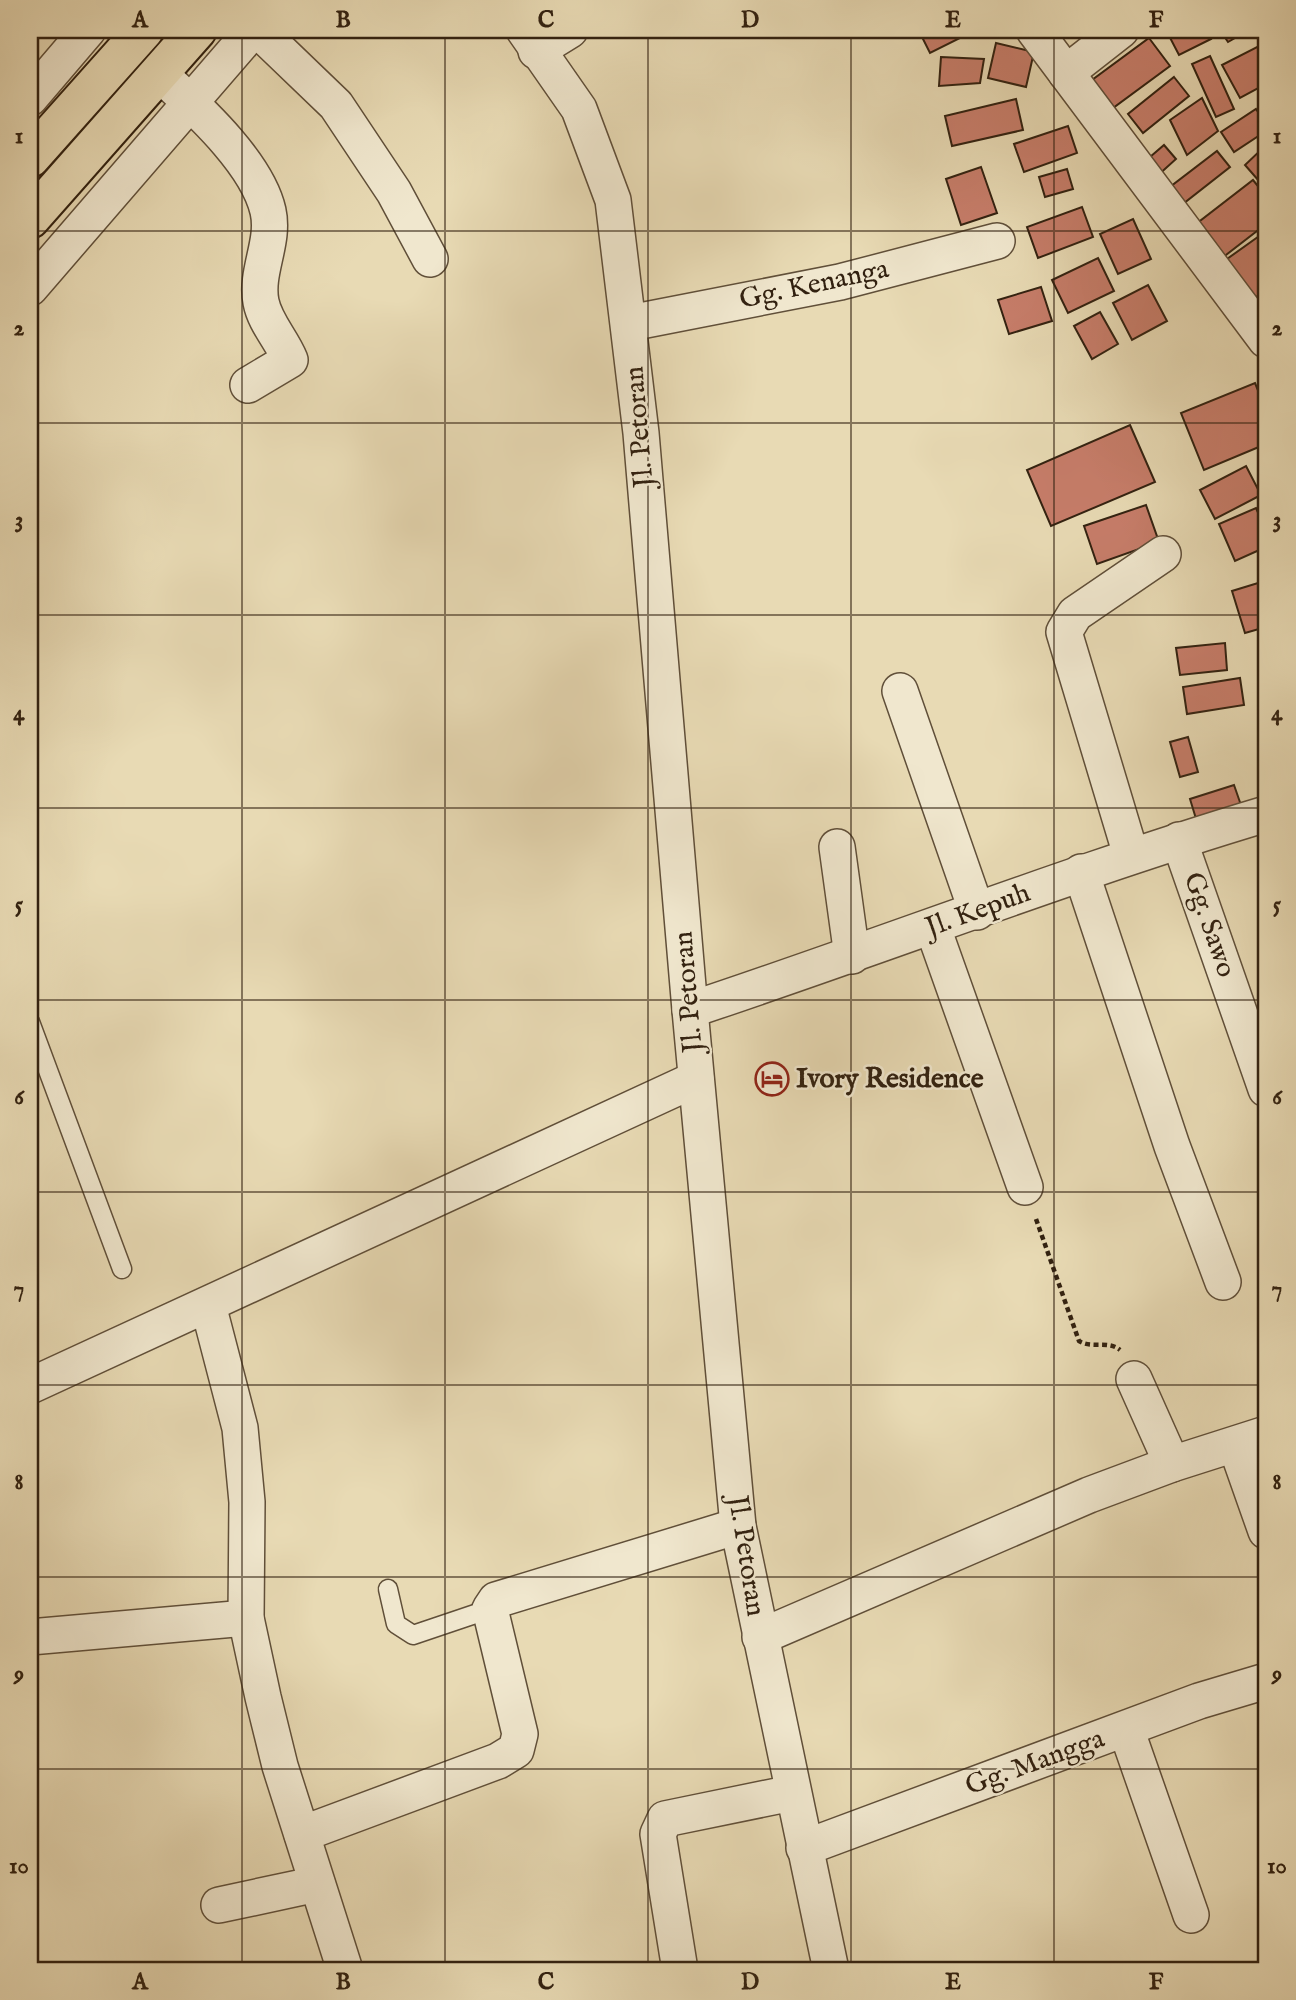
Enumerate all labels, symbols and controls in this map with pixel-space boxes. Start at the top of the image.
text: A [131,6,149,35]
text: B [335,6,351,35]
text: C [538,6,555,35]
text: D [741,6,759,35]
text: E [945,6,961,35]
text: F [1149,6,1164,35]
text: 1 [15,122,23,151]
text: 1 [1273,122,1281,151]
street label: Gg. Kenanga [736,252,893,318]
text: 2 [14,314,25,343]
text: 2 [1272,314,1283,343]
street label: Jl. Petoran [617,365,663,492]
text: 3 [15,506,23,535]
text: 3 [1273,506,1281,535]
text: 4 [13,699,25,728]
text: 4 [1271,699,1283,728]
street label: Gg. Sawo [1175,868,1243,982]
street label: Jl. Kepuh [918,876,1035,947]
text: 5 [15,891,24,920]
text: 5 [1273,891,1282,920]
street label: Jl. Petoran [666,930,712,1057]
hotel icon: Ivory Residence [753,1060,791,1098]
place label: Ivory Residence [796,1062,984,1097]
text: 6 [14,1083,25,1112]
text: 6 [1272,1083,1283,1112]
text: 7 [14,1275,24,1304]
text: 7 [1272,1275,1282,1304]
text: 8 [14,1468,24,1497]
text: 8 [1272,1468,1282,1497]
street label: Jl. Petoran [719,1490,773,1619]
text: 9 [13,1660,24,1689]
text: 9 [1271,1660,1282,1689]
street label: Gg. Mangga [961,1721,1110,1804]
text: 10 [9,1852,29,1881]
text: 10 [1267,1852,1287,1881]
text: A [131,1968,149,1997]
text: B [335,1968,351,1997]
text: C [538,1968,555,1997]
text: D [741,1968,759,1997]
text: E [945,1968,961,1997]
text: F [1149,1968,1164,1997]

